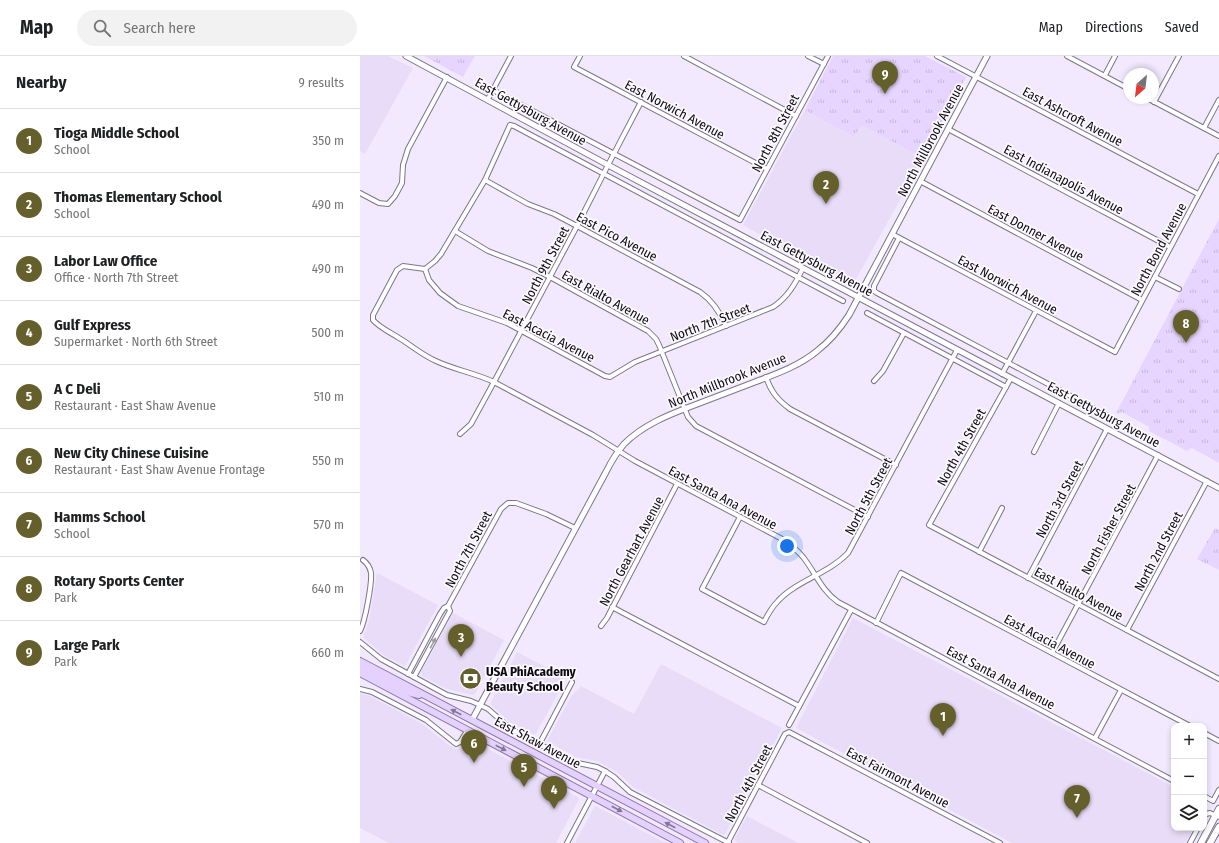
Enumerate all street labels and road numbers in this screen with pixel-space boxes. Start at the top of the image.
street label: East Gettysburg Avenue [472,75,589,148]
street label: East Norwich Avenue [622,77,727,142]
street label: North Millbrook Avenue [894,81,967,199]
street label: East Ashcroft Avenue [1020,84,1125,149]
street label: North 8th Street [749,91,803,175]
street label: East Indianapolis Avenue [1001,142,1126,217]
street label: North Bond Avenue [1128,200,1189,298]
street label: East Donner Avenue [985,201,1086,264]
street label: East Pico Avenue [574,209,660,264]
street label: North 9th Street [519,223,573,307]
street label: East Gettysburg Avenue [758,227,875,299]
street label: East Norwich Avenue [955,252,1060,317]
street label: East Rialto Avenue [559,267,652,328]
street label: North 7th Street [668,300,753,345]
street label: East Acacia Avenue [500,306,597,365]
street label: North Millbrook Avenue [666,350,788,411]
street label: East Gettysburg Avenue [1045,378,1162,450]
street label: North 4th Street [934,405,989,488]
street label: North 5th Street [842,454,895,537]
street label: North 3rd Street [1033,457,1086,540]
street label: East Santa Ana Avenue [666,463,779,532]
street label: North Fisher Street [1078,481,1139,577]
street label: North Gearhart Avenue [596,494,667,609]
street label: North 7th Street [442,508,495,590]
street label: North 2nd Street [1131,508,1186,594]
street label: East Rialto Avenue [1032,564,1126,623]
street label: East Acacia Avenue [1002,611,1098,672]
street label: East Santa Ana Avenue [944,643,1057,712]
street label: East Shaw Avenue [492,713,583,771]
street label: North 4th Street [722,741,776,825]
street label: East Fairmont Avenue [844,744,952,811]

